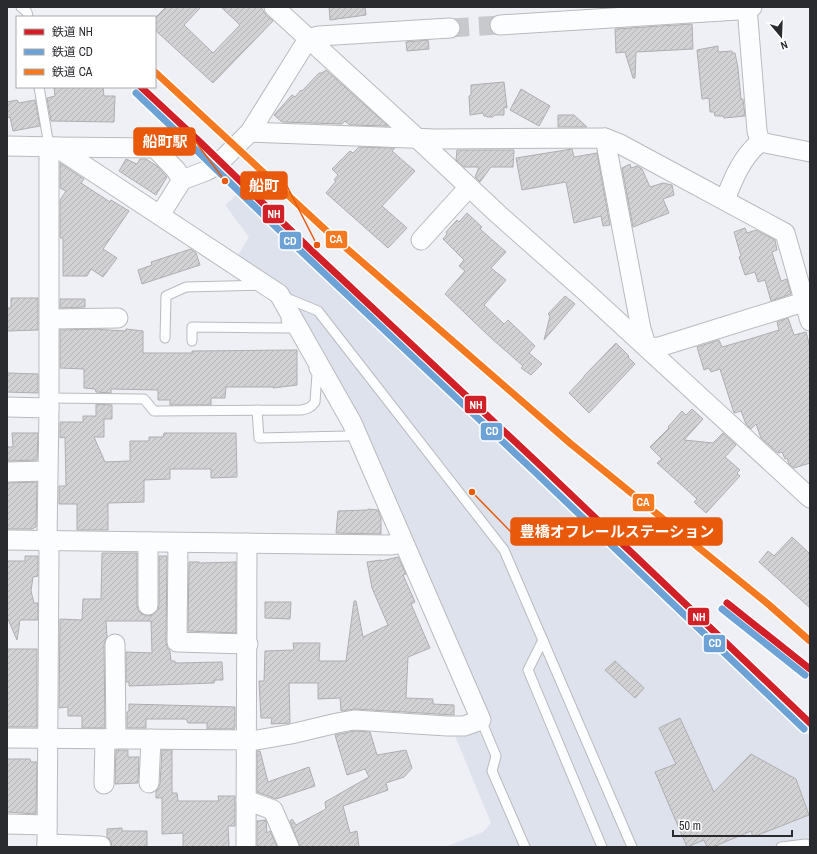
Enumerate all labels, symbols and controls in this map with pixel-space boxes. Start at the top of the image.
legend [16,16,156,88]
north arrow [761,16,801,56]
text: 鉄道 NH [52,24,93,40]
text: N [779,38,790,53]
text: 鉄道 CD [52,44,93,60]
text: 鉄道 CA [52,64,93,80]
callout: 船町駅 [134,128,195,155]
text: 船町駅 [142,131,188,152]
callout: 船町 [241,172,287,199]
text: 船町 [249,175,279,196]
line badge: NH [262,204,285,224]
text: NH [267,207,281,221]
line badge: CA [325,230,348,249]
line badge: CD [279,231,302,250]
text: CA [329,232,343,246]
text: CD [283,234,297,248]
line badge: NH [464,395,487,414]
text: NH [469,398,483,412]
line badge: CD [480,422,503,441]
text: CD [485,424,499,438]
line badge: CA [632,493,655,512]
text: CA [636,495,650,509]
callout: 豊橋オフレールステーション [511,518,722,545]
text: 豊橋オフレールステーション [520,521,714,542]
line badge: NH [687,607,710,626]
text: NH [692,610,706,624]
line badge: CD [703,634,726,653]
text: CD [708,636,722,650]
scale bar [673,812,792,838]
text: 50 m [679,818,701,834]

